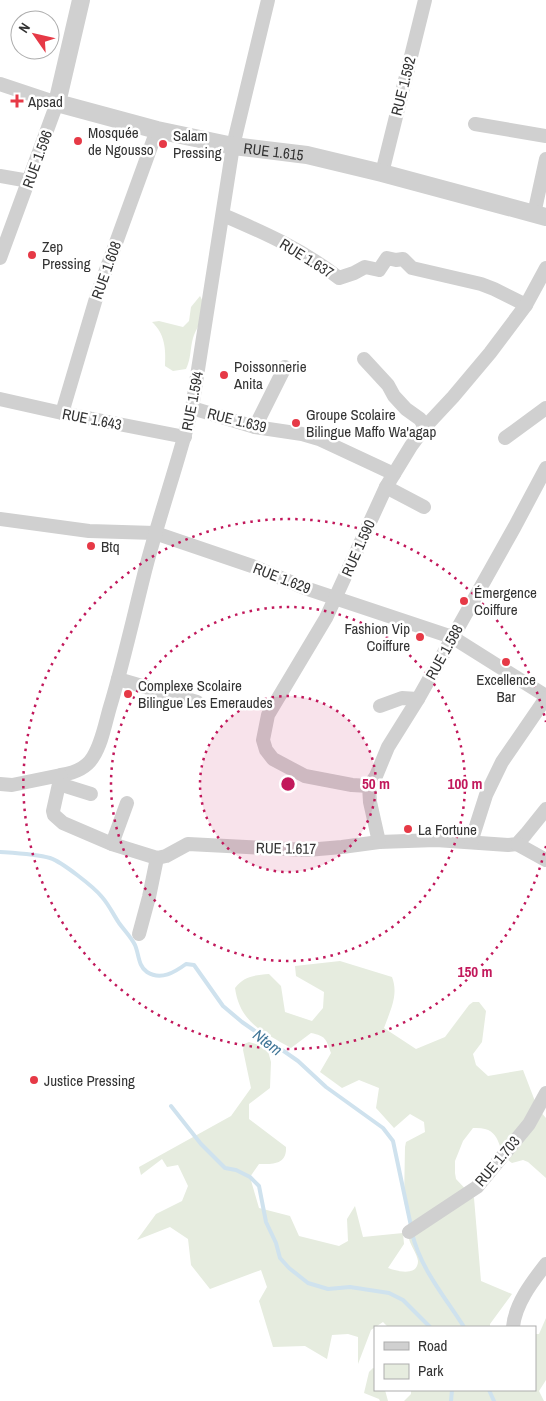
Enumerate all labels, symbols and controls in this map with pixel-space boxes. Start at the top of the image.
north arrow [10,10,60,60]
text: N [14,19,34,36]
street label: RUE 1.592 [386,54,421,118]
place label: Apsad [27,91,63,112]
marker: Apsad [10,94,24,108]
place label: Mosquée de Ngousso [88,122,154,160]
place label: Salam Pressing [173,125,222,163]
street label: RUE 1.596 [17,127,57,191]
marker: Mosquée de Ngousso [72,135,84,147]
street label: RUE 1.615 [243,137,305,165]
marker: Salam Pressing [157,138,169,150]
street label: RUE 1.637 [276,233,338,283]
place label: Zep Pressing [42,236,91,274]
street label: RUE 1.608 [86,238,126,302]
marker: Zep Pressing [26,249,38,261]
place label: Poissonnerie Anita [233,356,307,394]
street label: RUE 1.594 [176,369,208,433]
marker: Poissonnerie Anita [218,369,230,381]
street label: RUE 1.643 [60,403,124,435]
street label: RUE 1.639 [205,403,269,438]
place label: Groupe Scolaire Bilingue Maffo Wa'agap [306,404,436,442]
marker: Groupe Scolaire Bilingue Maffo Wa'agap [290,417,302,429]
street label: RUE 1.590 [336,516,380,580]
place label: Btq [101,536,119,557]
marker: Btq [85,540,97,552]
street label: RUE 1.629 [250,557,314,599]
place label: Émergence Coiffure [474,582,537,620]
marker: Émergence Coiffure [458,595,470,607]
place label: Fashion Vip Coiffure [344,618,410,656]
street label: RUE 1.588 [420,620,468,683]
marker: Fashion Vip Coiffure [414,631,426,643]
marker: Excellence Bar [500,656,512,668]
place label: Excellence Bar [476,669,536,707]
place label: Complexe Scolaire Bilingue Les Emeraudes [138,675,273,713]
marker: Complexe Scolaire Bilingue Les Emeraudes [122,688,134,700]
text: 50 m [362,773,390,794]
text: 100 m [448,773,482,794]
centre of rings [279,775,297,793]
place label: La Fortune [418,819,477,840]
marker: La Fortune [402,823,414,835]
street label: RUE 1.617 [256,837,316,859]
text: 150 m [458,961,492,982]
water label: Ntem [249,1024,287,1060]
place label: Justice Pressing [44,1070,135,1091]
marker: Justice Pressing [28,1074,40,1086]
street label: RUE 1.703 [470,1131,524,1191]
legend [374,1326,536,1391]
text: Road [418,1335,447,1356]
text: Park [418,1360,444,1381]

